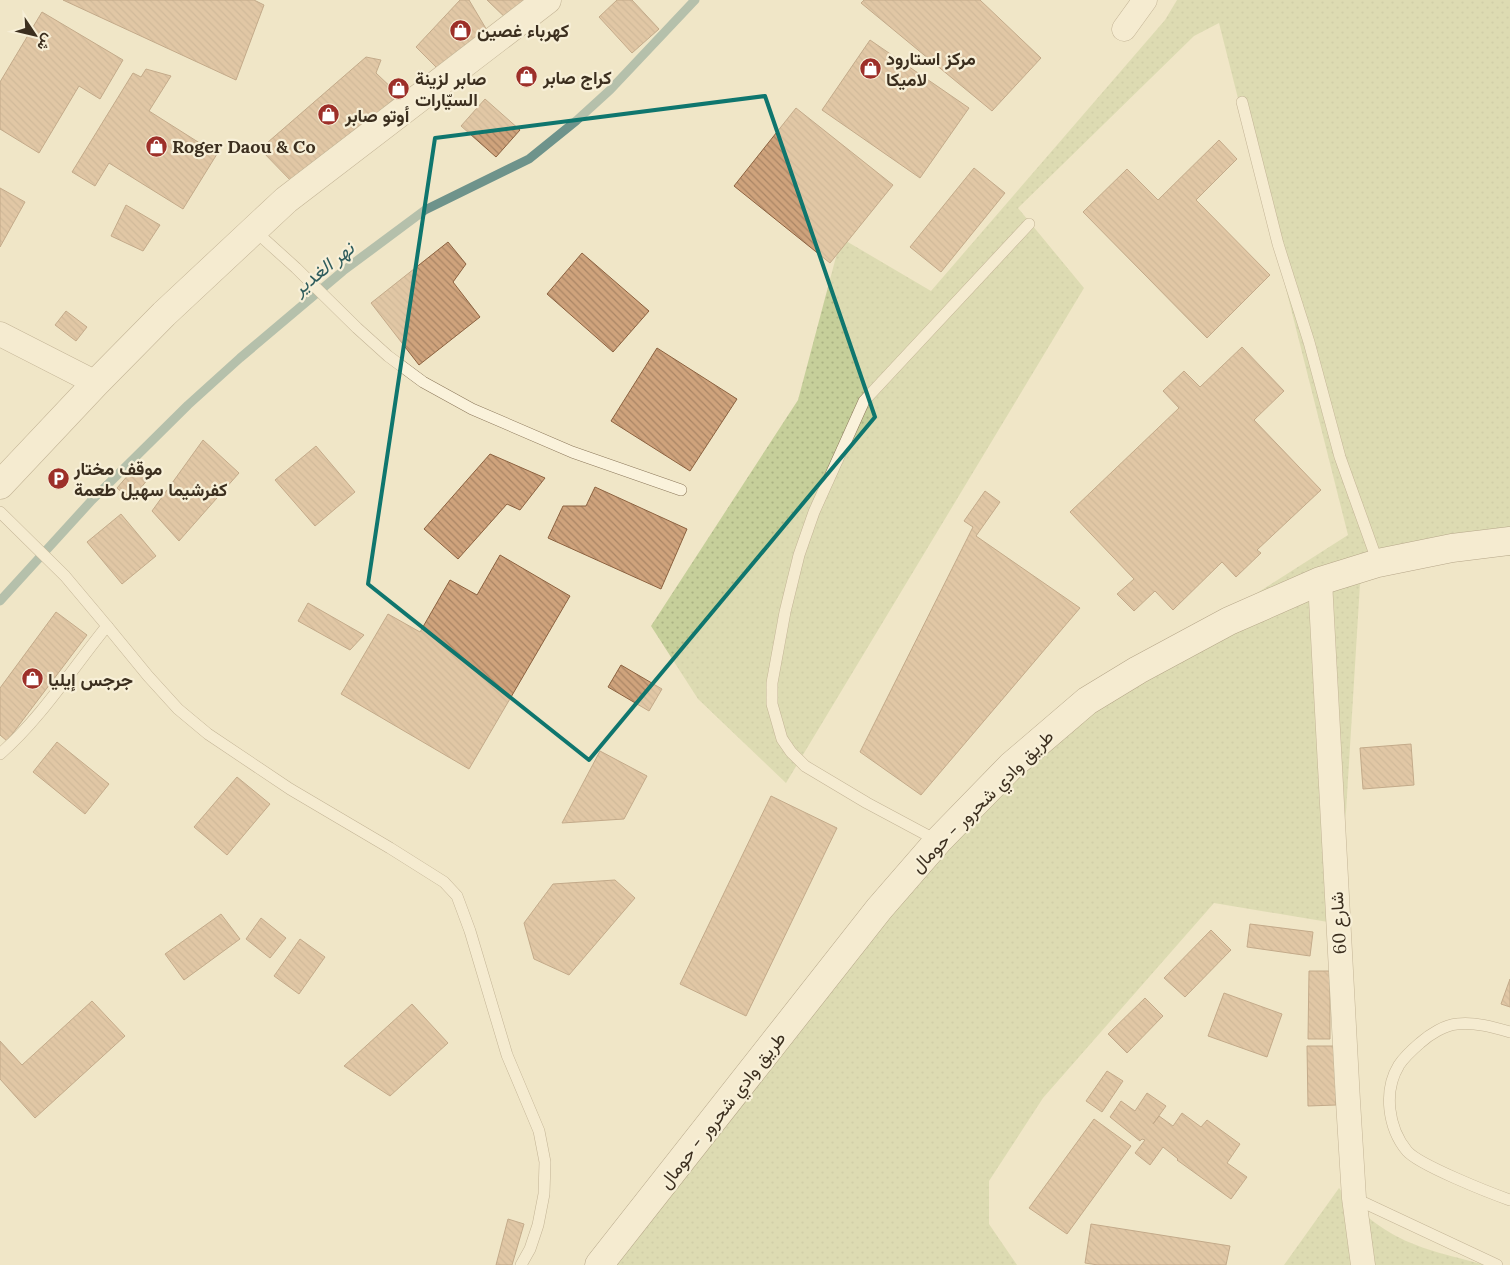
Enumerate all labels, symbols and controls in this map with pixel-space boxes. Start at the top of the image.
north arrow [10,10,60,60]
shop icon: كهرباء غصين [449,18,473,42]
place label: كهرباء غصين [477,19,569,42]
text: ش [33,30,58,55]
place label: مركز استارود لاميكا [886,47,976,91]
shop icon: مركز استارود لاميكا [858,56,882,80]
shop icon: كراج صابر [515,65,539,89]
place label: كراج صابر [542,66,612,90]
place label: صابر لزينة السيّارات [415,67,487,111]
shop icon: صابر لزينة السيّارات [387,76,411,100]
shop icon: أوتو صابر [317,103,341,127]
place label: أوتو صابر [344,104,410,127]
shop icon: Roger Daou & Co [144,134,168,158]
place label: Roger Daou & Co [172,135,316,158]
water label: نهر الغدير [287,235,360,301]
place label: موقف مختار كفرشيما سهيل طعمة [73,457,227,501]
parking icon: موقف مختار كفرشيما سهيل طعمة [46,466,70,490]
shop icon: جرجس إيليا [20,667,44,691]
place label: جرجس إيليا [48,668,133,692]
street label: طريق وادي شحرور - حومال [906,725,1061,880]
street label: شارع 60 [1325,891,1352,955]
street label: طريق وادي شحرور - حومال [654,1027,794,1195]

